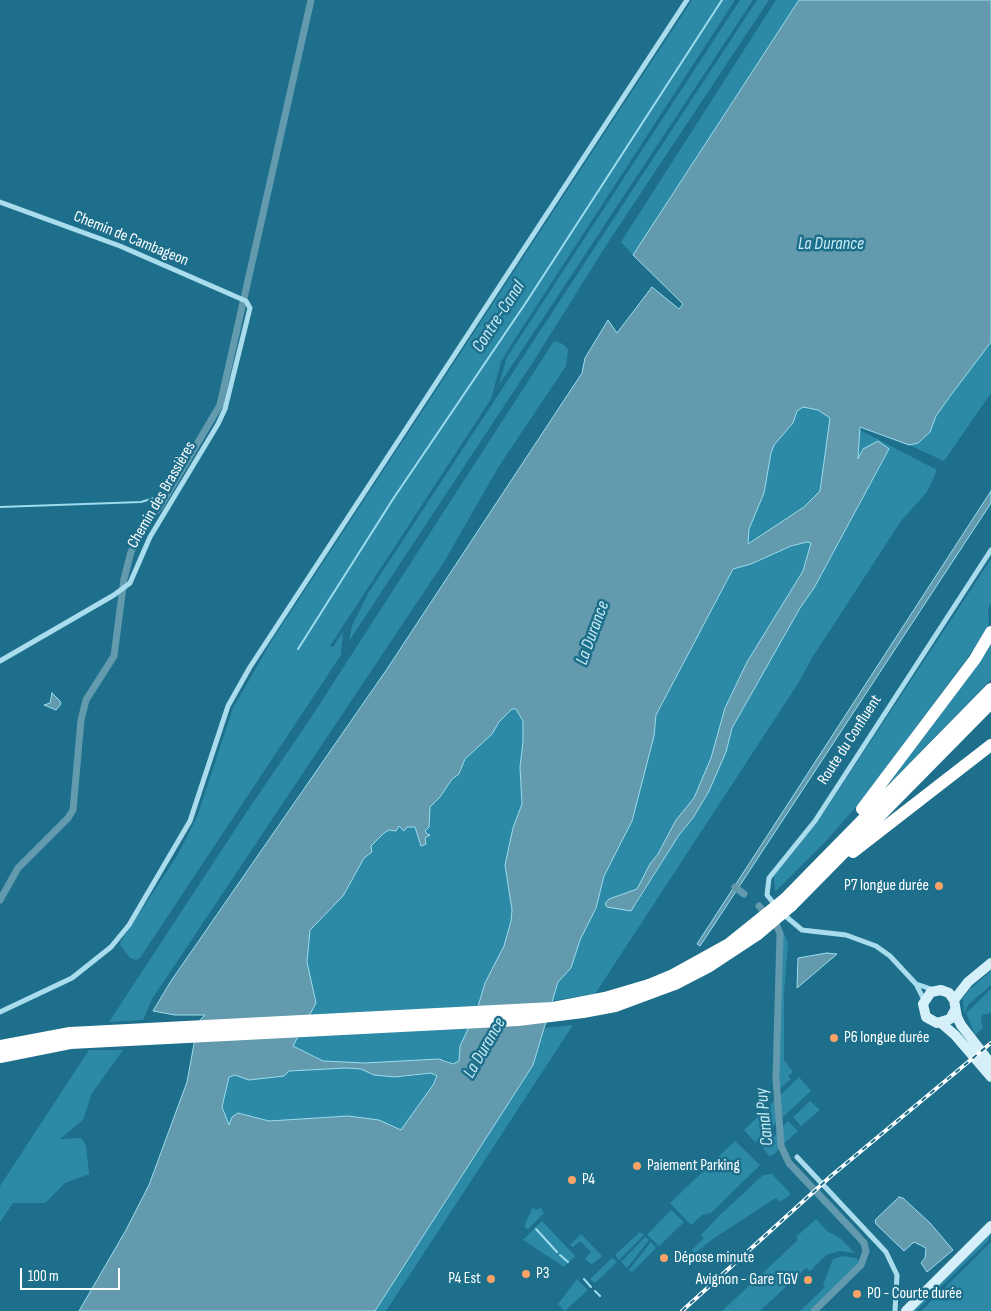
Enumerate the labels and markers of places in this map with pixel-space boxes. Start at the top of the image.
place label: P7 longue durée [844,876,929,896]
marker: P7 longue durée [933,880,945,892]
place label: P6 longue durée [844,1028,929,1048]
marker: P6 longue durée [828,1032,840,1044]
place label: Paiement Parking [647,1156,740,1176]
marker: Paiement Parking [631,1160,643,1172]
place label: P4 [582,1170,595,1190]
marker: P4 [566,1174,578,1186]
place label: Dépose minute [674,1248,754,1268]
marker: Dépose minute [658,1252,670,1264]
place label: P3 [536,1264,549,1284]
marker: P3 [520,1268,532,1280]
place label: P4 Est [448,1269,481,1289]
place label: Avignon - Gare TGV [696,1270,798,1290]
marker: P4 Est [485,1273,497,1285]
marker: Avignon - Gare TGV [802,1274,814,1286]
place label: P0 - Courte durée [867,1284,962,1304]
marker: P0 - Courte durée [851,1288,863,1300]

